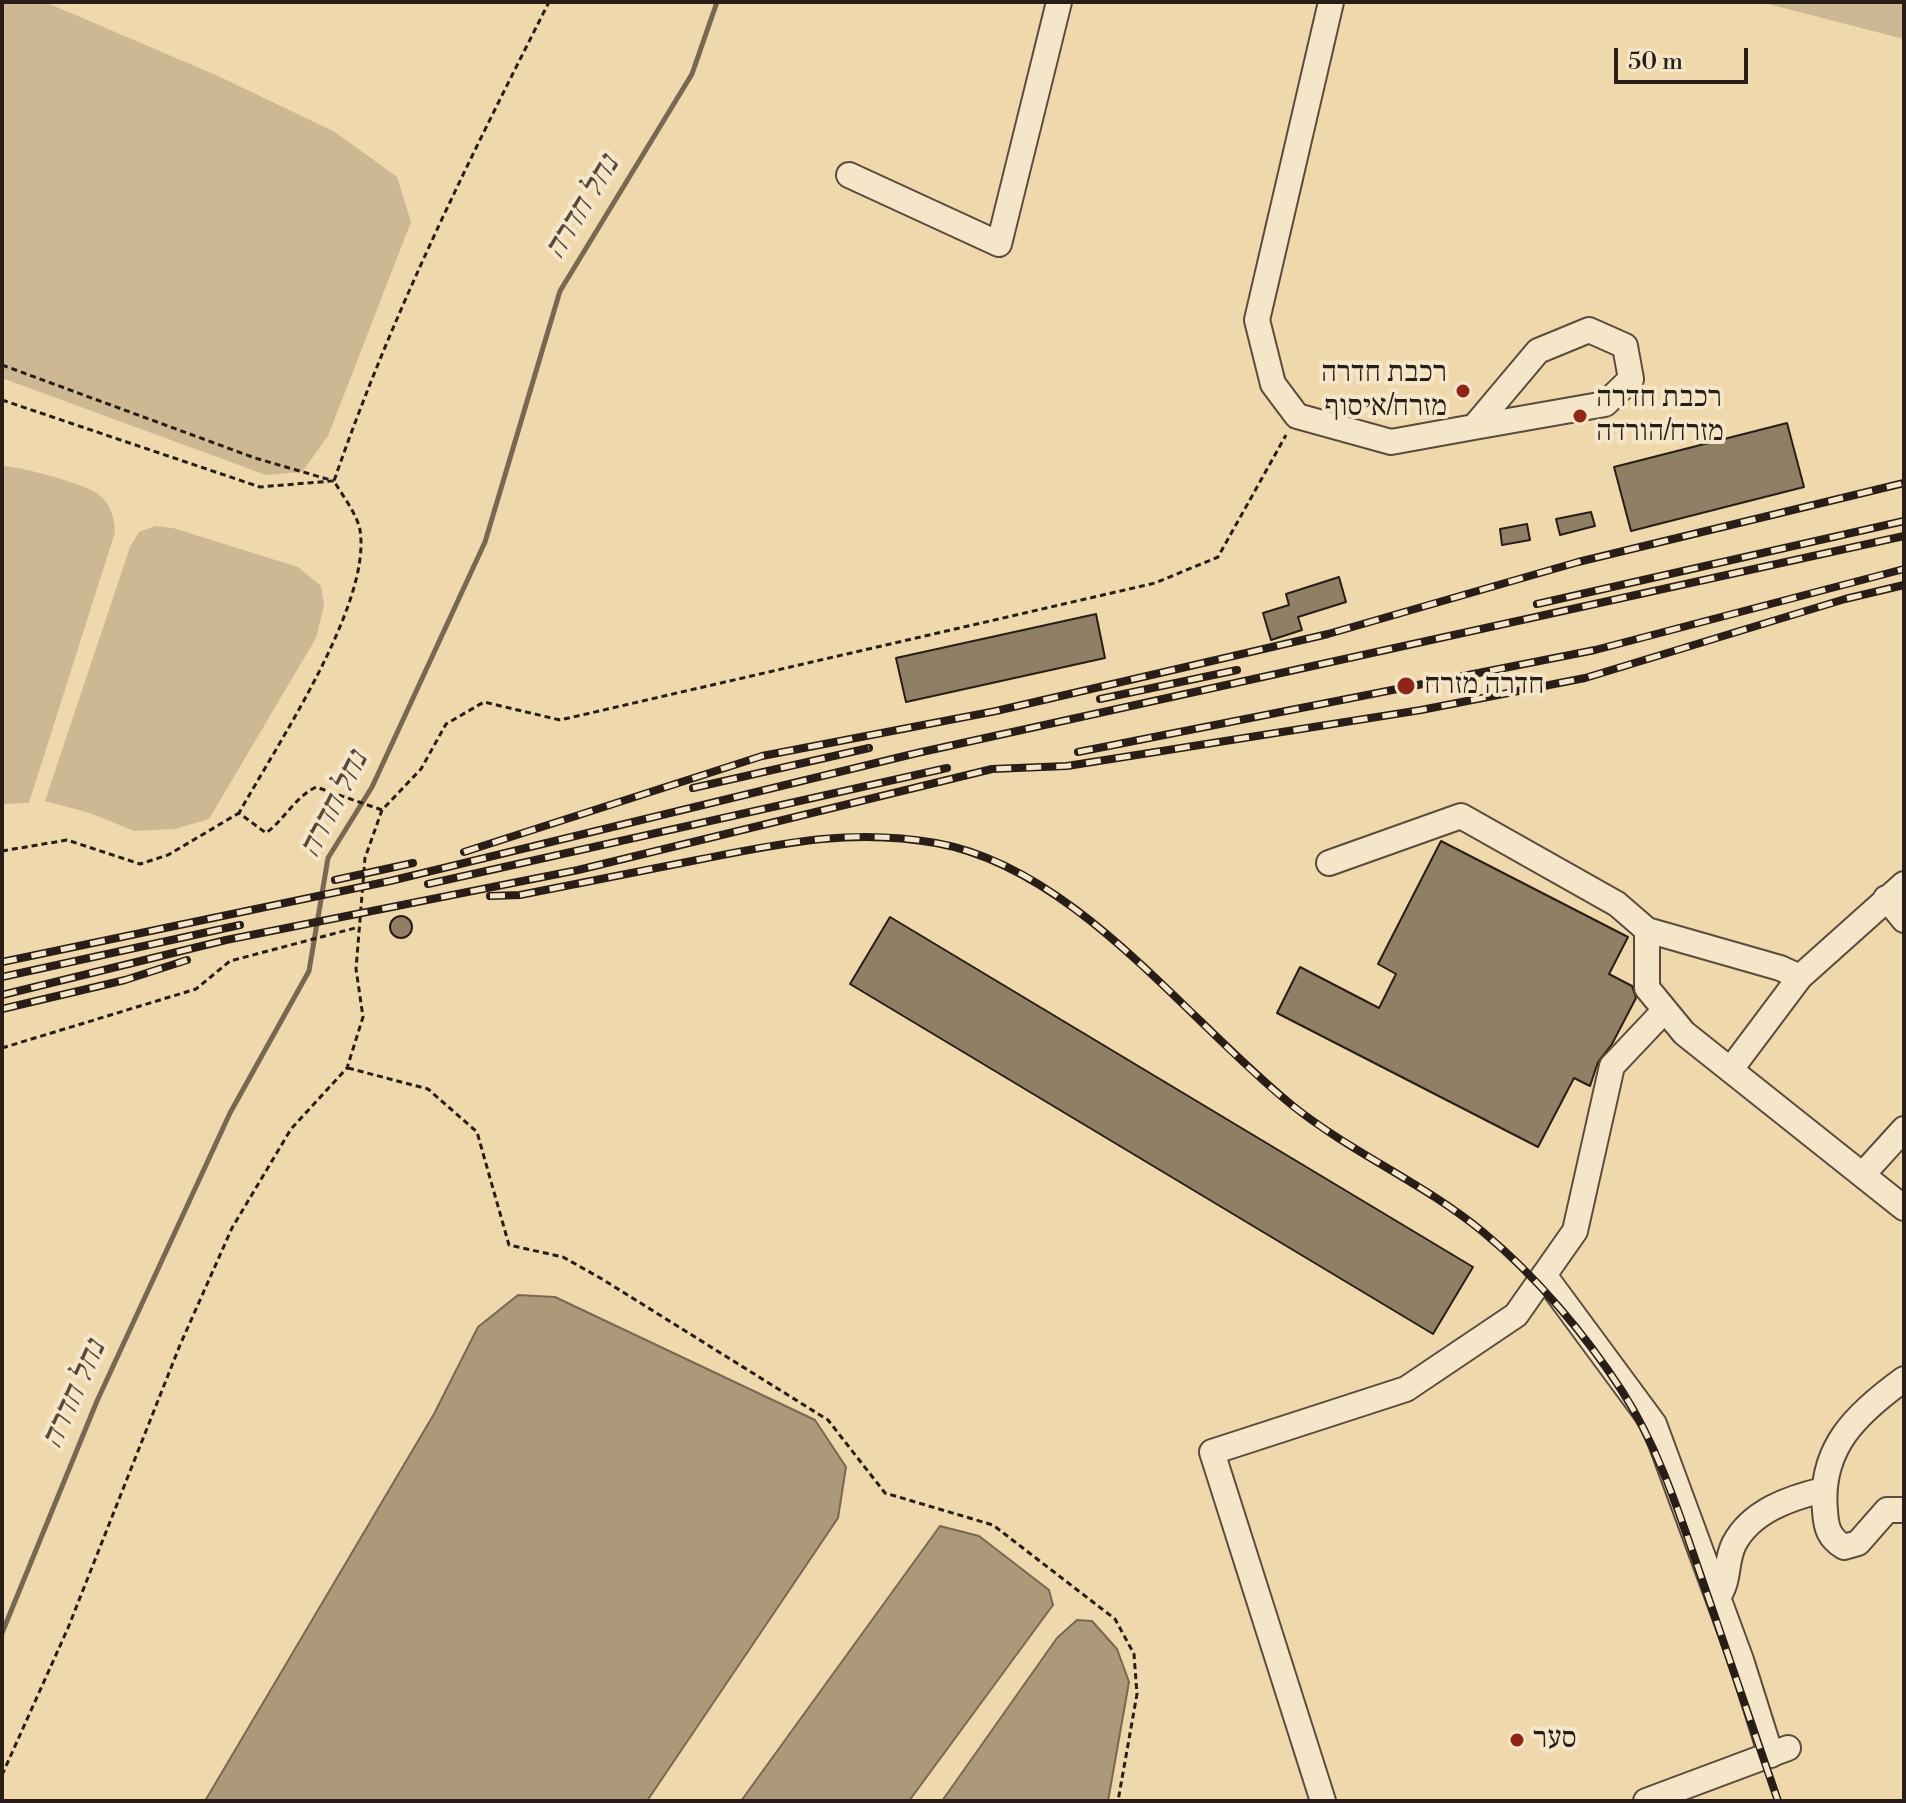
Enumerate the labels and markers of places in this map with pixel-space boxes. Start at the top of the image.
place label: רכבת חדרה מזרח/איסוף [1321,356,1447,426]
place label: רכבת חדרה מזרח/הורדה [1596,381,1724,452]
marker: רכבת חדרה מזרח/איסוף [1454,382,1472,400]
marker: רכבת חדרה מזרח/הורדה [1571,407,1589,425]
place label: חדרה מזרח [1424,668,1544,704]
marker: חדרה מזרח [1395,675,1417,697]
place label: סער [1533,1722,1577,1758]
marker: סער [1508,1731,1526,1749]

